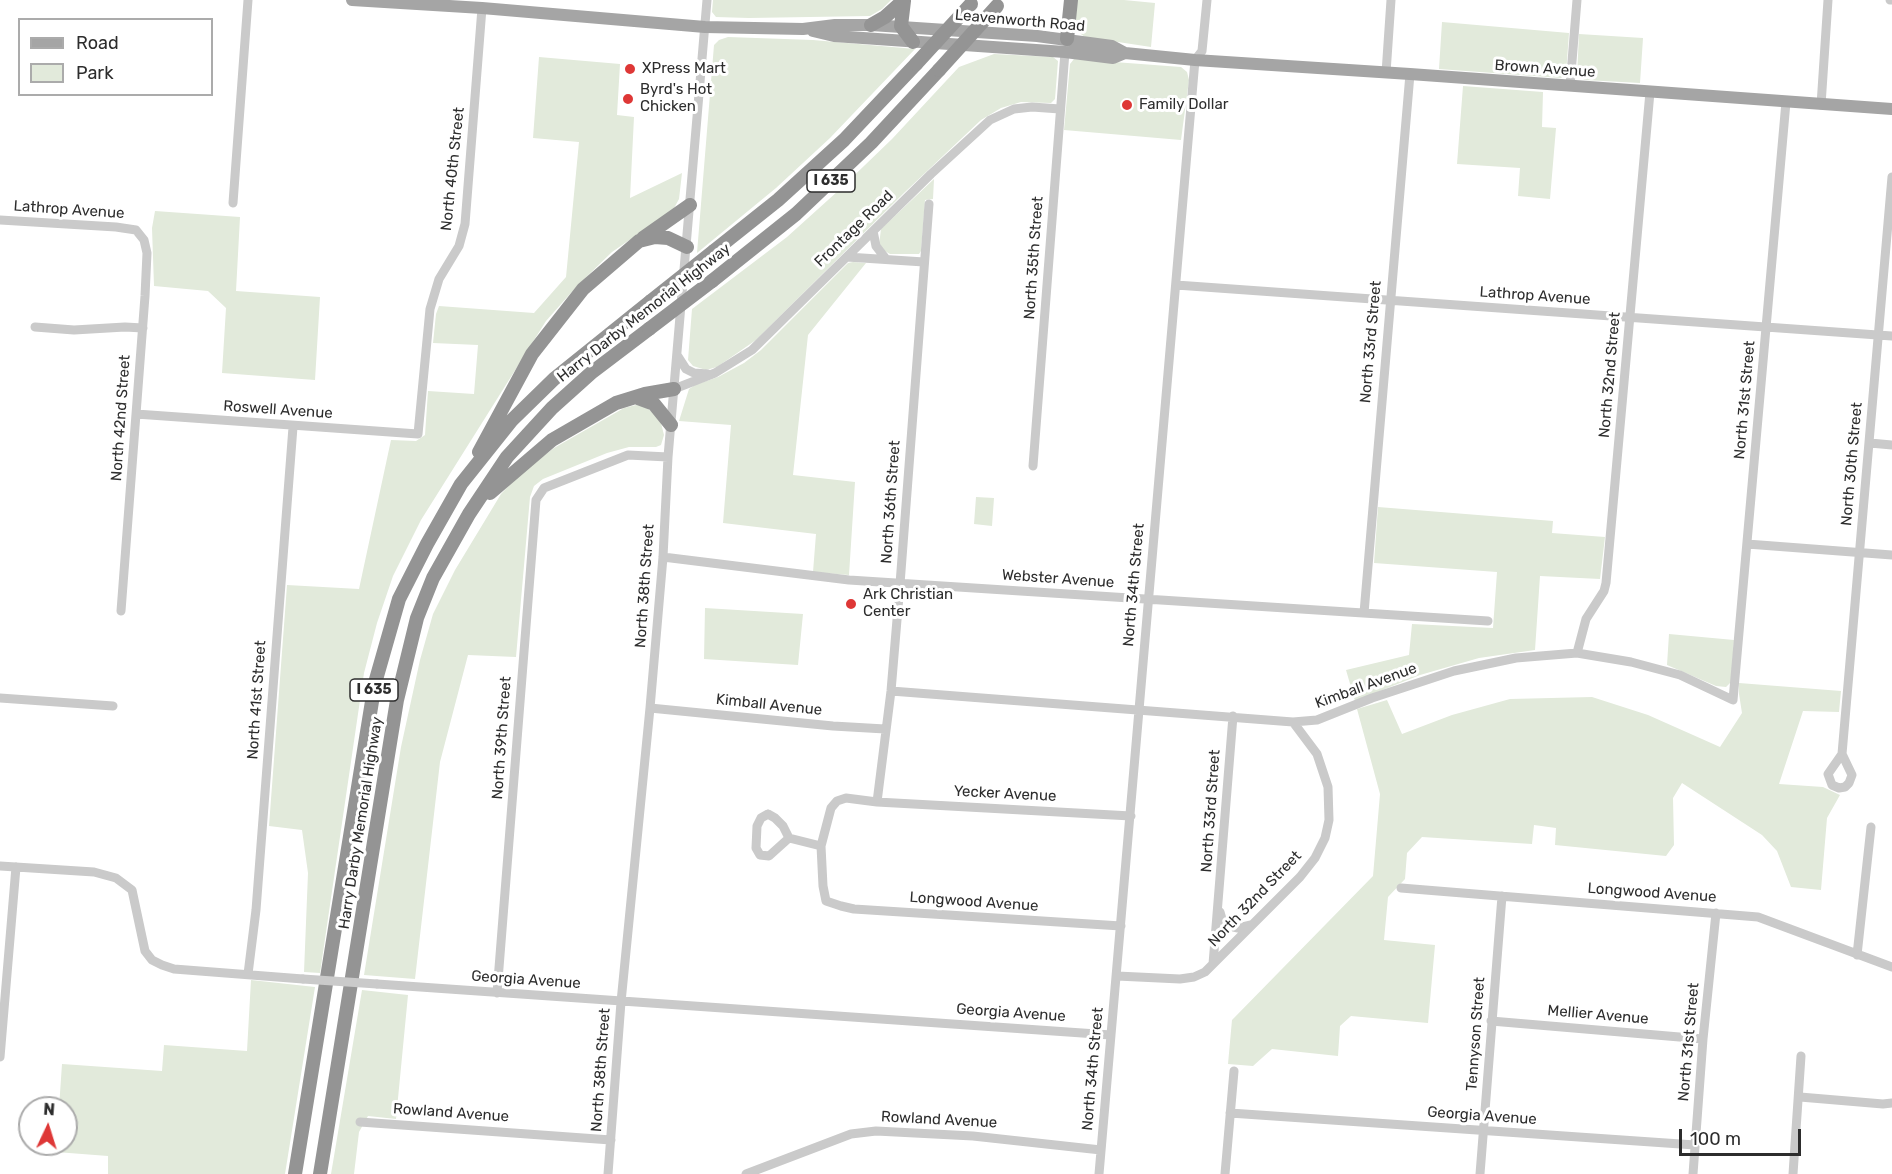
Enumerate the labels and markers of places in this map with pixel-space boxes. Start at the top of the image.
place label: XPress Mart [642,60,726,78]
marker: XPress Mart [623,62,637,76]
place label: Byrd's Hot Chicken [640,81,712,116]
marker: Byrd's Hot Chicken [621,92,635,106]
place label: Family Dollar [1139,96,1228,114]
marker: Family Dollar [1120,98,1134,112]
place label: Ark Christian Center [863,586,953,621]
marker: Ark Christian Center [844,597,858,611]

